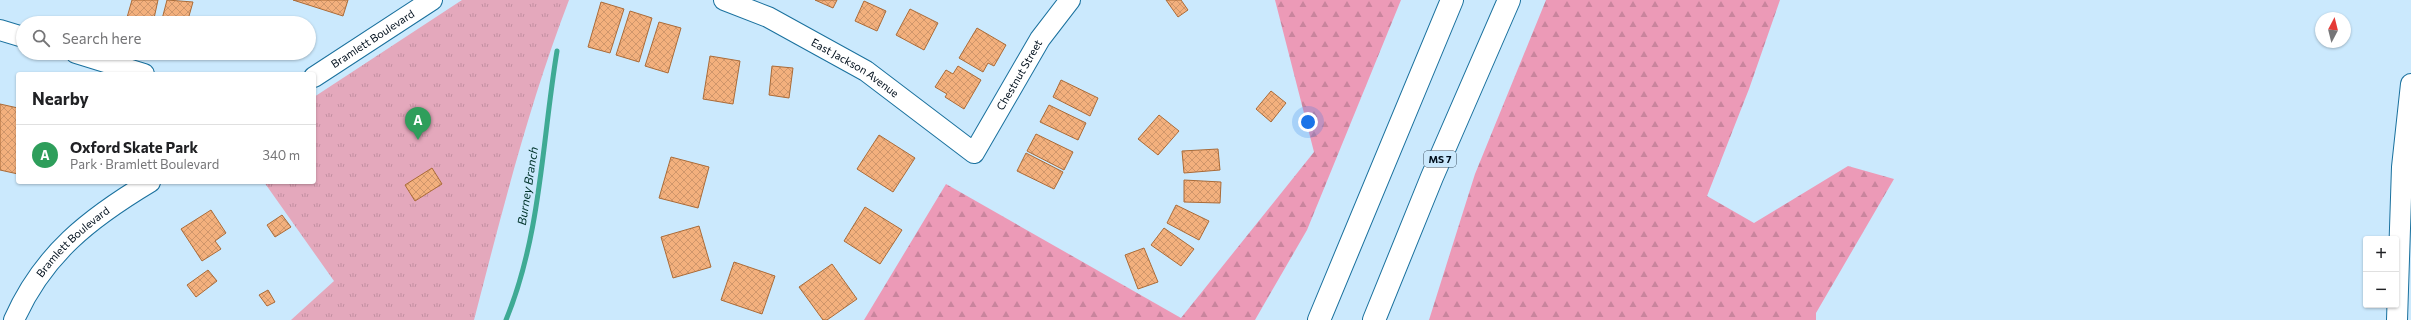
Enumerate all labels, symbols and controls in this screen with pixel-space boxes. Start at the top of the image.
street label: Bramlett Boulevard [328,6,416,70]
north arrow [2315,12,2351,48]
search box [16,16,316,60]
icon: search [30,27,52,49]
text: Search here [62,29,141,47]
street label: East Jackson Avenue [809,35,902,100]
street label: Chestnut Street [993,37,1045,112]
text: Nearby [32,88,89,109]
pin: A [405,107,431,140]
your location [1298,112,1318,132]
text: Oxford Skate Park [70,138,198,156]
water label: Burney Branch [514,146,540,226]
text: A [40,147,50,163]
text: 340 m [262,147,300,163]
road number: MS 7 [1424,151,1456,167]
text: Park · Bramlett Boulevard [70,156,219,172]
street label: Bramlett Boulevard [33,203,112,279]
map controls [2363,236,2399,308]
button: + [2363,236,2399,272]
button: − [2363,272,2399,308]

